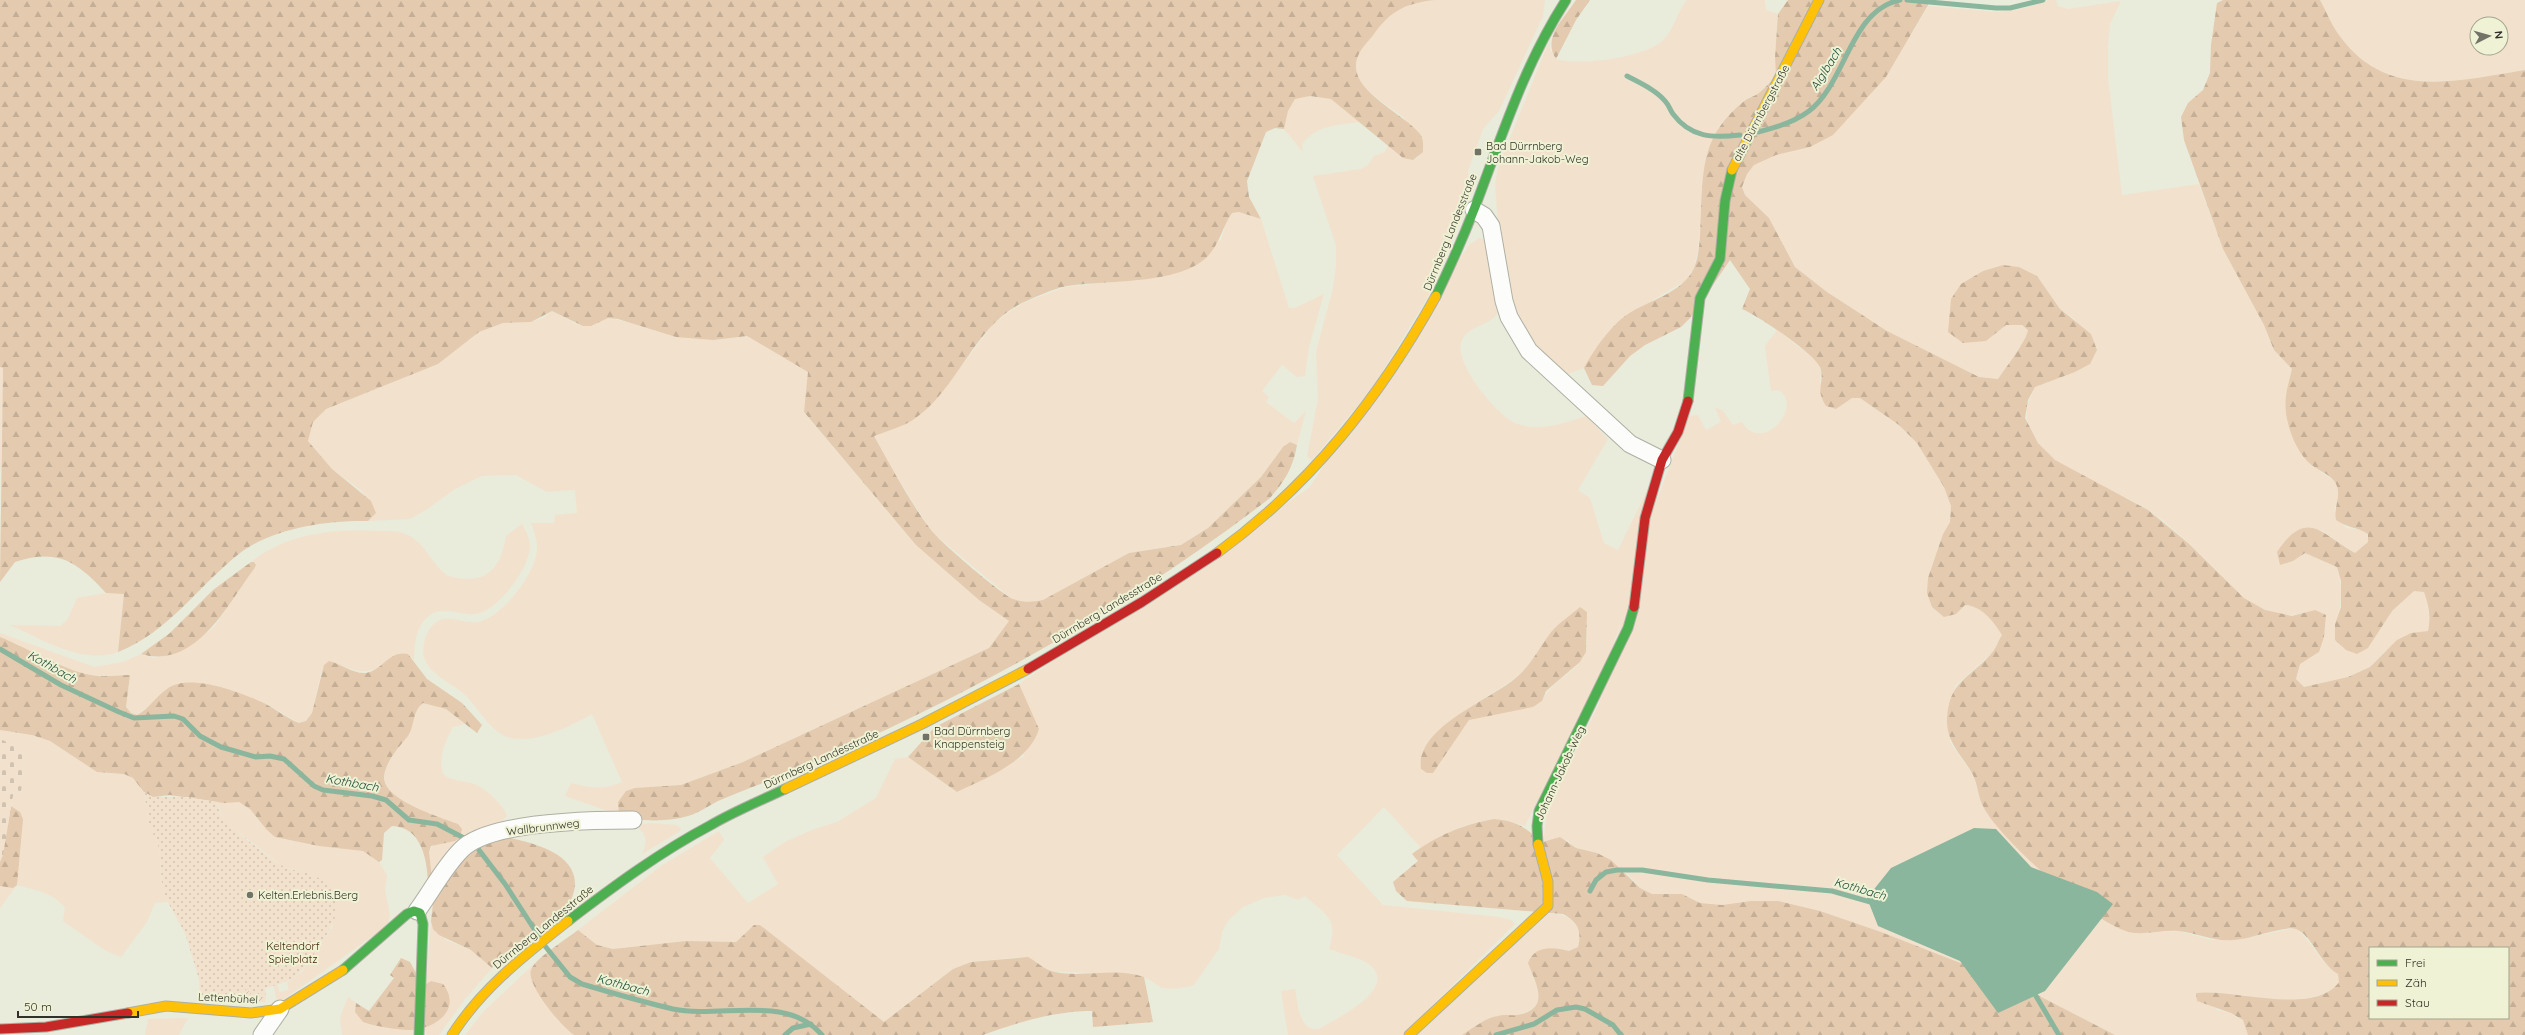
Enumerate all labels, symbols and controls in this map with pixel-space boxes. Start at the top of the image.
north arrow [2469,16,2509,56]
text: N [2492,30,2506,40]
water label: Aiglbach [1806,44,1845,93]
street label: alte Dürrnbergstraße [1730,62,1792,164]
place label: Bad Dürrnberg Johann-Jakob-Weg [1486,139,1589,166]
marker: Bad Dürrnberg Johann-Jakob-Weg [1473,147,1483,157]
street label: Dürrnberg Landesstraße [1420,171,1480,293]
street label: Dürrnberg Landesstraße [1050,570,1164,646]
water label: Kothbach [25,647,79,686]
place label: Bad Dürrnberg Knappensteig [934,724,1010,751]
street label: Johann-Jakob-Weg [1532,724,1588,822]
street label: Dürrnberg Landesstraße [761,726,881,792]
marker: Bad Dürrnberg Knappensteig [921,732,931,742]
water label: Kothbach [324,770,380,795]
street label: Wallbrunnweg [506,816,580,838]
water label: Kothbach [1832,874,1888,903]
street label: Dürrnberg Landesstraße [490,882,596,972]
place label: Kelten.Erlebnis.Berg [258,888,358,902]
marker: Kelten.Erlebnis.Berg [245,890,255,900]
park label: Keltendorf Spielplatz [266,939,320,966]
legend [2369,947,2509,1019]
text: Frei [2405,955,2425,970]
water label: Kothbach [595,970,651,999]
text: Zäh [2405,975,2427,990]
street label: Lettenbühel [198,989,258,1007]
scale bar [18,993,138,1019]
text: Stau [2405,995,2430,1010]
text: 50 m [24,999,52,1014]

